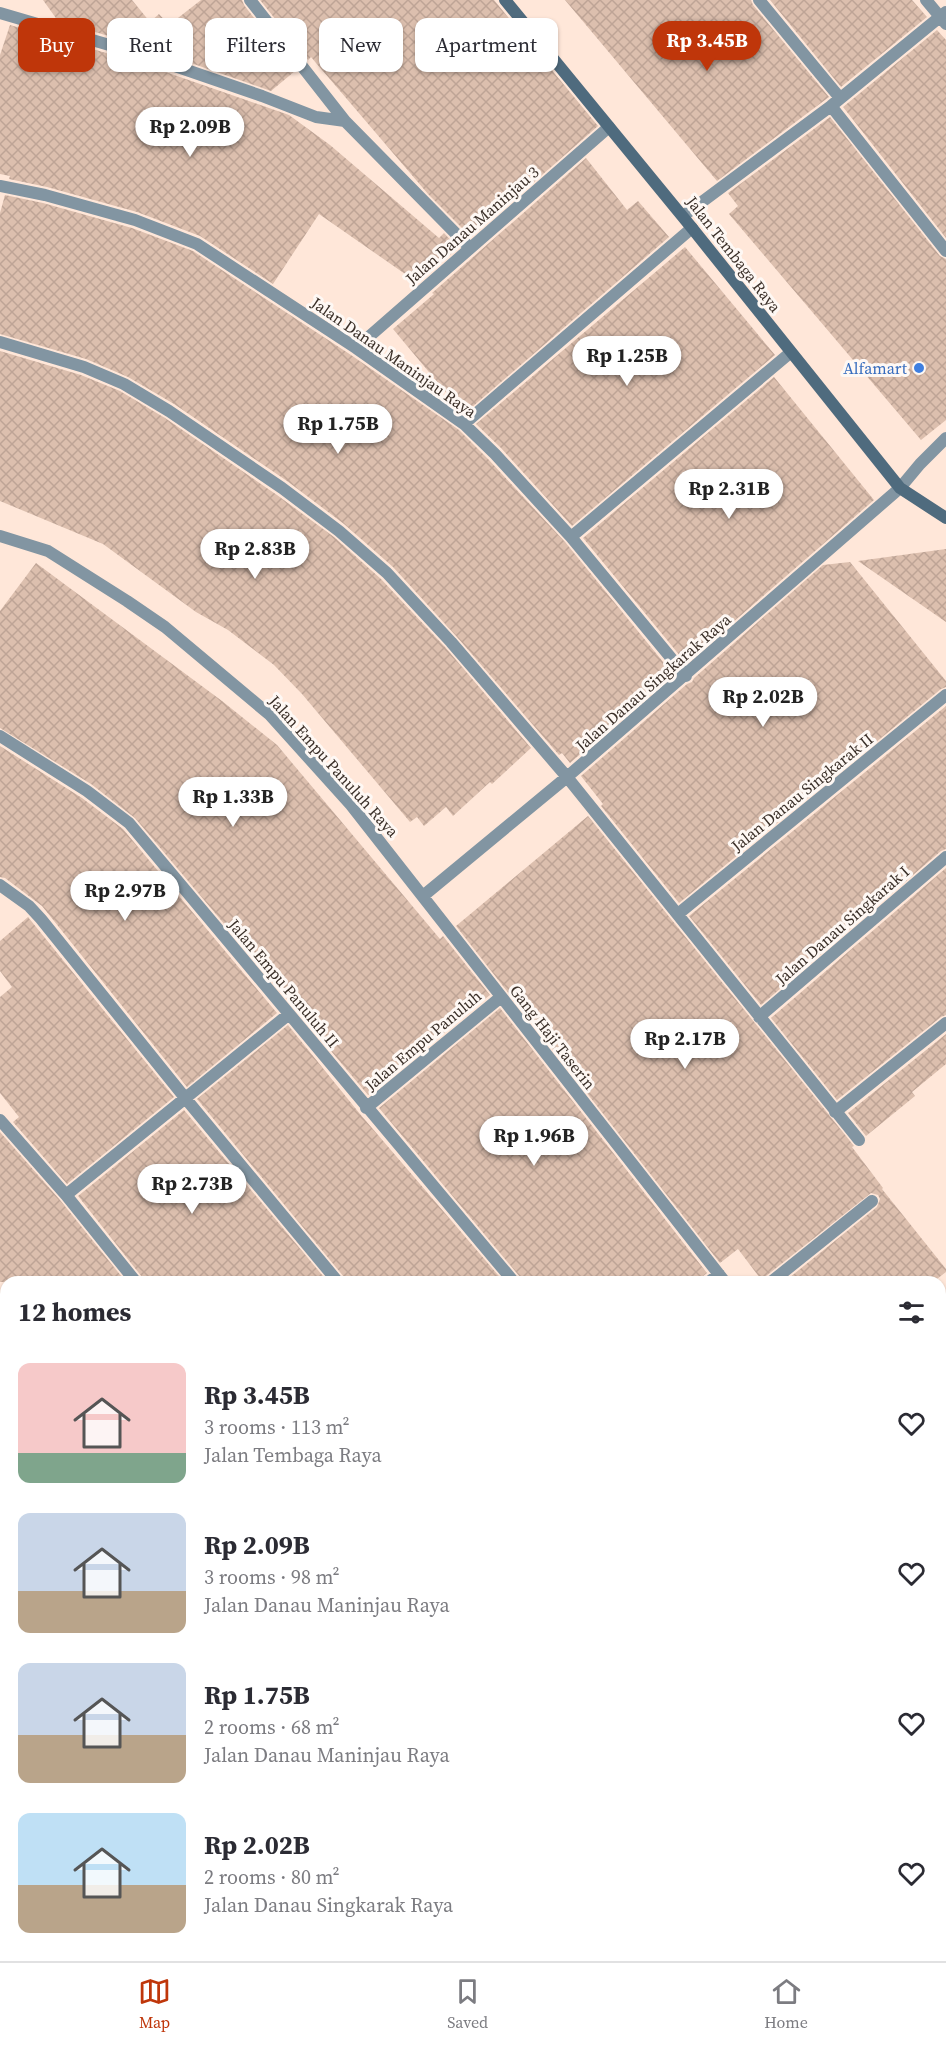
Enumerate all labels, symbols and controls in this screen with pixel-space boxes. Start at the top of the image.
chip: Buy [18,18,95,72]
chip: Rent [107,18,193,72]
chip: Filters [205,18,307,72]
chip: New [319,18,403,72]
chip: Apartment [415,18,558,72]
pin: Rp 3.45B [645,21,769,72]
text: Rp 3.45B [666,26,748,54]
pin: Rp 2.09B [128,107,252,158]
text: Rp 2.09B [149,112,231,140]
street label: Jalan Danau Maninjau 3 [400,161,543,290]
street label: Jalan Tembaga Raya [681,190,787,317]
street label: Jalan Danau Maninjau Raya [306,291,482,423]
pin: Rp 1.25B [565,336,689,387]
text: Rp 1.25B [586,341,668,369]
place label: Alfamart [843,357,908,379]
marker: Alfamart [912,361,926,375]
pin: Rp 1.75B [276,404,400,455]
text: Rp 1.75B [297,409,379,437]
pin: Rp 2.31B [667,469,791,520]
text: Rp 2.31B [688,474,770,502]
pin: Rp 2.83B [193,529,317,580]
text: Rp 2.83B [214,534,296,562]
street label: Jalan Danau Singkarak Raya [570,608,736,756]
pin: Rp 2.02B [701,677,825,728]
text: Rp 2.02B [722,682,804,710]
street label: Jalan Empu Panuluh Raya [264,690,404,842]
street label: Jalan Danau Singkarak II [726,728,878,857]
pin: Rp 1.33B [171,777,295,828]
text: Rp 1.33B [192,782,274,810]
street label: Jalan Danau Singkarak I [770,861,914,990]
pin: Rp 2.97B [63,871,187,922]
text: Rp 2.97B [84,876,166,904]
street label: Jalan Empu Panuluh II [223,913,344,1052]
street label: Gang Haji Taserin [505,980,601,1094]
street label: Jalan Empu Panuluh [359,984,486,1096]
pin: Rp 2.17B [623,1019,747,1070]
text: Rp 2.17B [644,1024,726,1052]
pin: Rp 1.96B [472,1116,596,1167]
text: Rp 1.96B [493,1121,575,1149]
pin: Rp 2.73B [130,1164,254,1215]
text: Rp 2.73B [151,1169,233,1197]
text: 12 homes [18,1294,131,1330]
icon: filters [895,1296,928,1329]
text: Rp 3.45B [204,1377,310,1413]
icon: home [66,1387,138,1459]
icon: heart [895,1407,928,1440]
text: 3 rooms · 113 m² [204,1413,350,1441]
text: Jalan Tembaga Raya [204,1441,382,1469]
text: Rp 2.09B [204,1527,310,1563]
icon: home [66,1537,138,1609]
icon: heart [895,1557,928,1590]
text: 3 rooms · 98 m² [204,1563,340,1591]
text: Jalan Danau Maninjau Raya [204,1591,450,1619]
text: Rp 1.75B [204,1677,310,1713]
icon: home [66,1687,138,1759]
icon: heart [895,1707,928,1740]
text: 2 rooms · 68 m² [204,1713,340,1741]
text: Jalan Danau Maninjau Raya [204,1741,450,1769]
text: Rp 2.02B [204,1827,310,1863]
icon: home [66,1837,138,1909]
icon: heart [895,1857,928,1890]
text: 2 rooms · 80 m² [204,1863,340,1891]
text: Jalan Danau Singkarak Raya [204,1891,453,1919]
tab: Map [138,1975,171,2033]
tab: Saved [447,1975,488,2033]
tab: Home [764,1975,808,2033]

